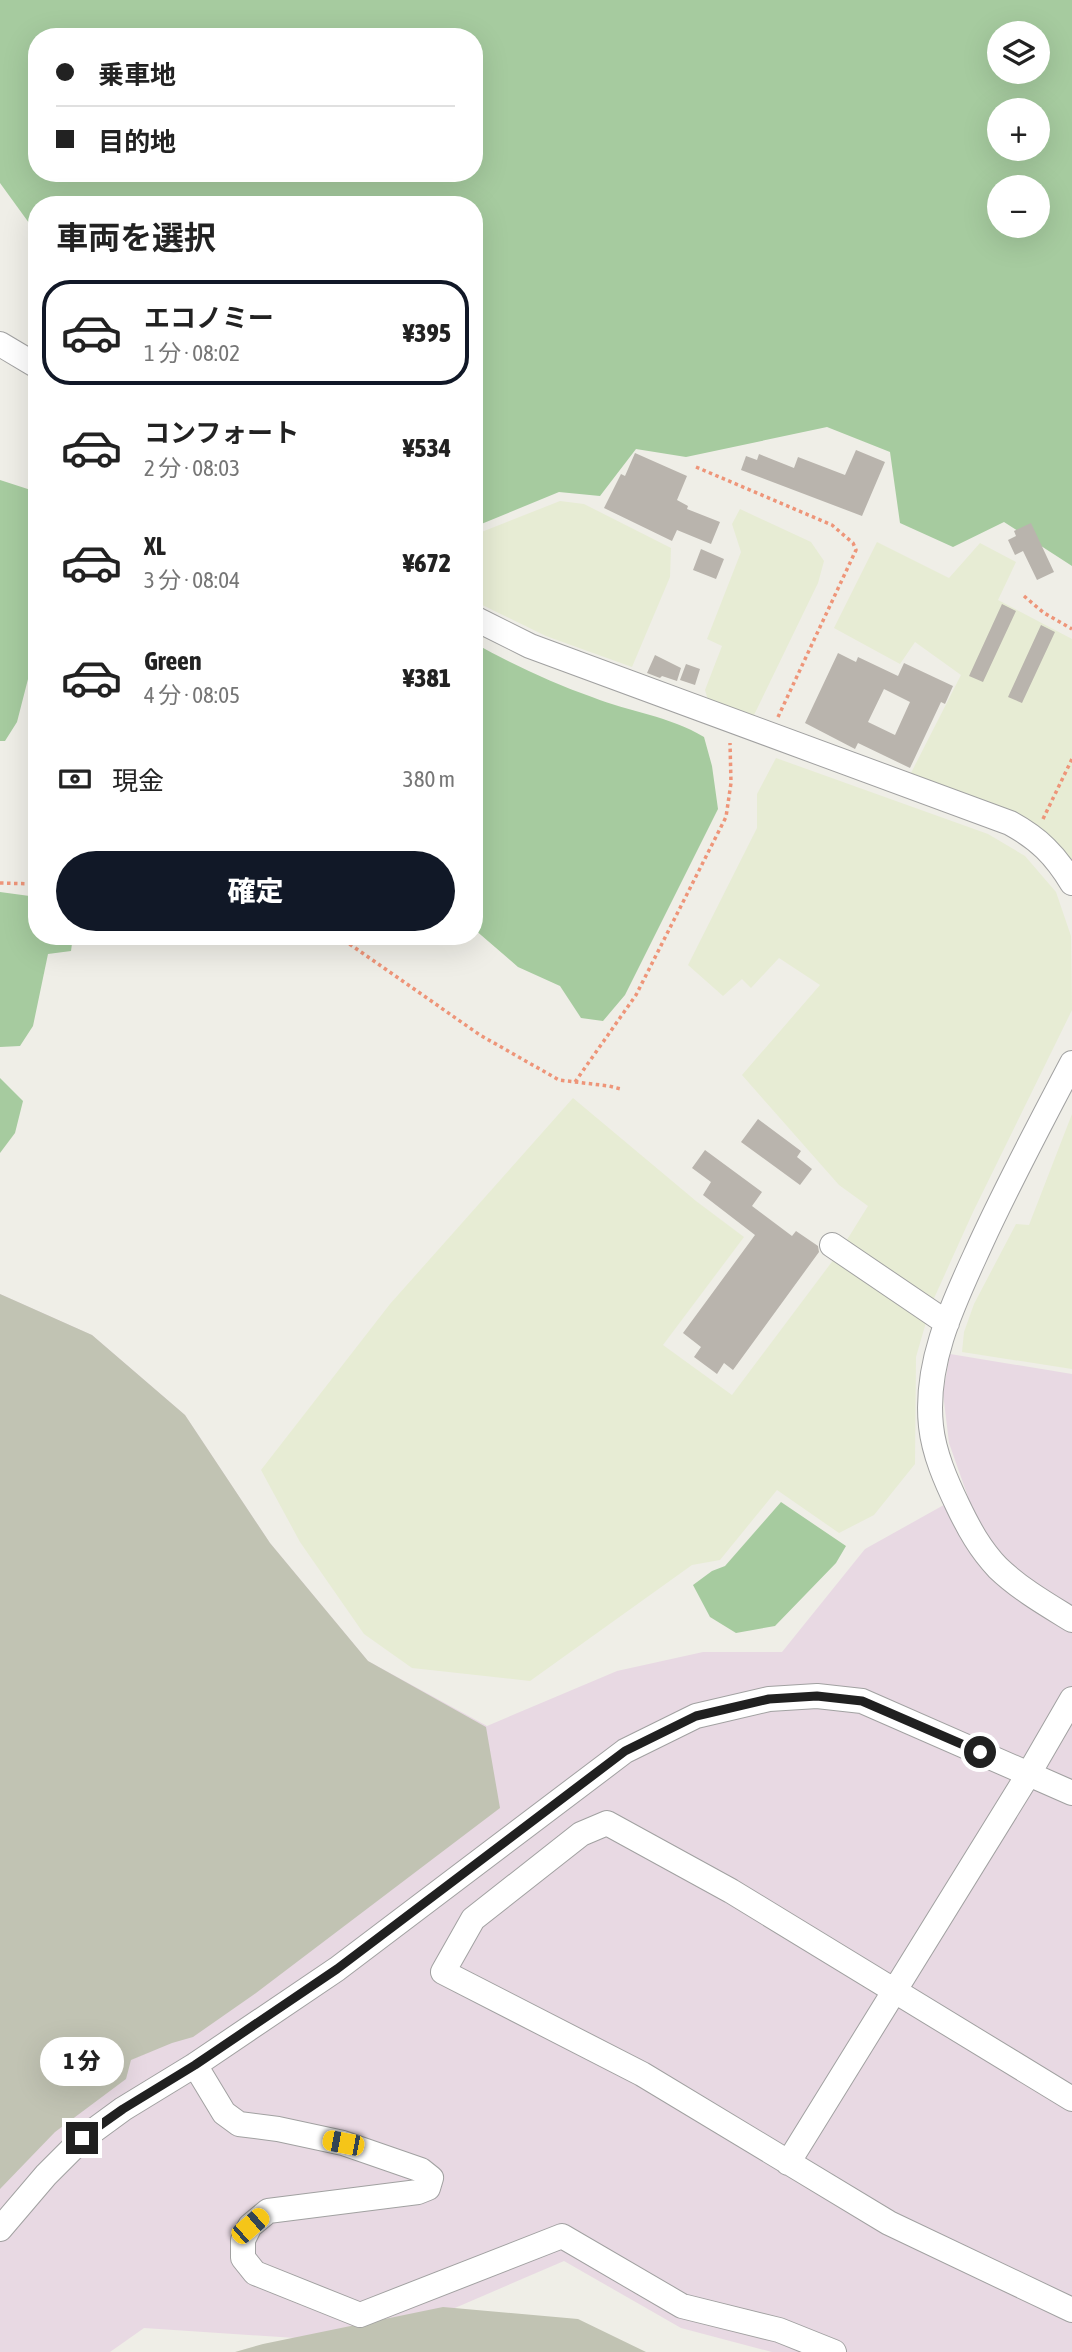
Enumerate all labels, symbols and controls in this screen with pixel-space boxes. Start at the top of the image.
map controls [987,21,1050,238]
button: layers [987,21,1050,84]
text: 乗車地 [98,60,176,90]
button: + [987,98,1050,161]
text: 目的地 [98,127,176,157]
button: − [987,175,1050,238]
text: 車両を選択 [56,219,216,256]
icon: car [60,301,123,364]
text: エコノミー [144,303,274,333]
text: ¥395 [403,318,451,348]
text: 1 分 · 08:02 [144,340,240,366]
icon: car [60,416,123,479]
text: コンフォート [144,418,299,448]
text: ¥534 [403,433,451,463]
text: 2 分 · 08:03 [144,455,240,481]
icon: car [60,531,123,594]
text: XL [144,531,166,561]
text: ¥672 [403,548,451,578]
text: 3 分 · 08:04 [144,567,240,593]
icon: car [60,646,123,709]
text: Green [144,646,202,676]
text: ¥381 [403,663,451,693]
text: 4 分 · 08:05 [144,682,240,708]
icon: cash [56,760,94,798]
text: 現金 [112,766,164,796]
text: 380 m [403,766,455,792]
button: 確定 [56,851,455,931]
route start [964,1736,996,1768]
callout: 1 分 [40,2036,124,2086]
text: 1 分 [64,2048,100,2074]
route end [66,2122,98,2154]
car [321,2129,366,2157]
car [228,2204,273,2248]

